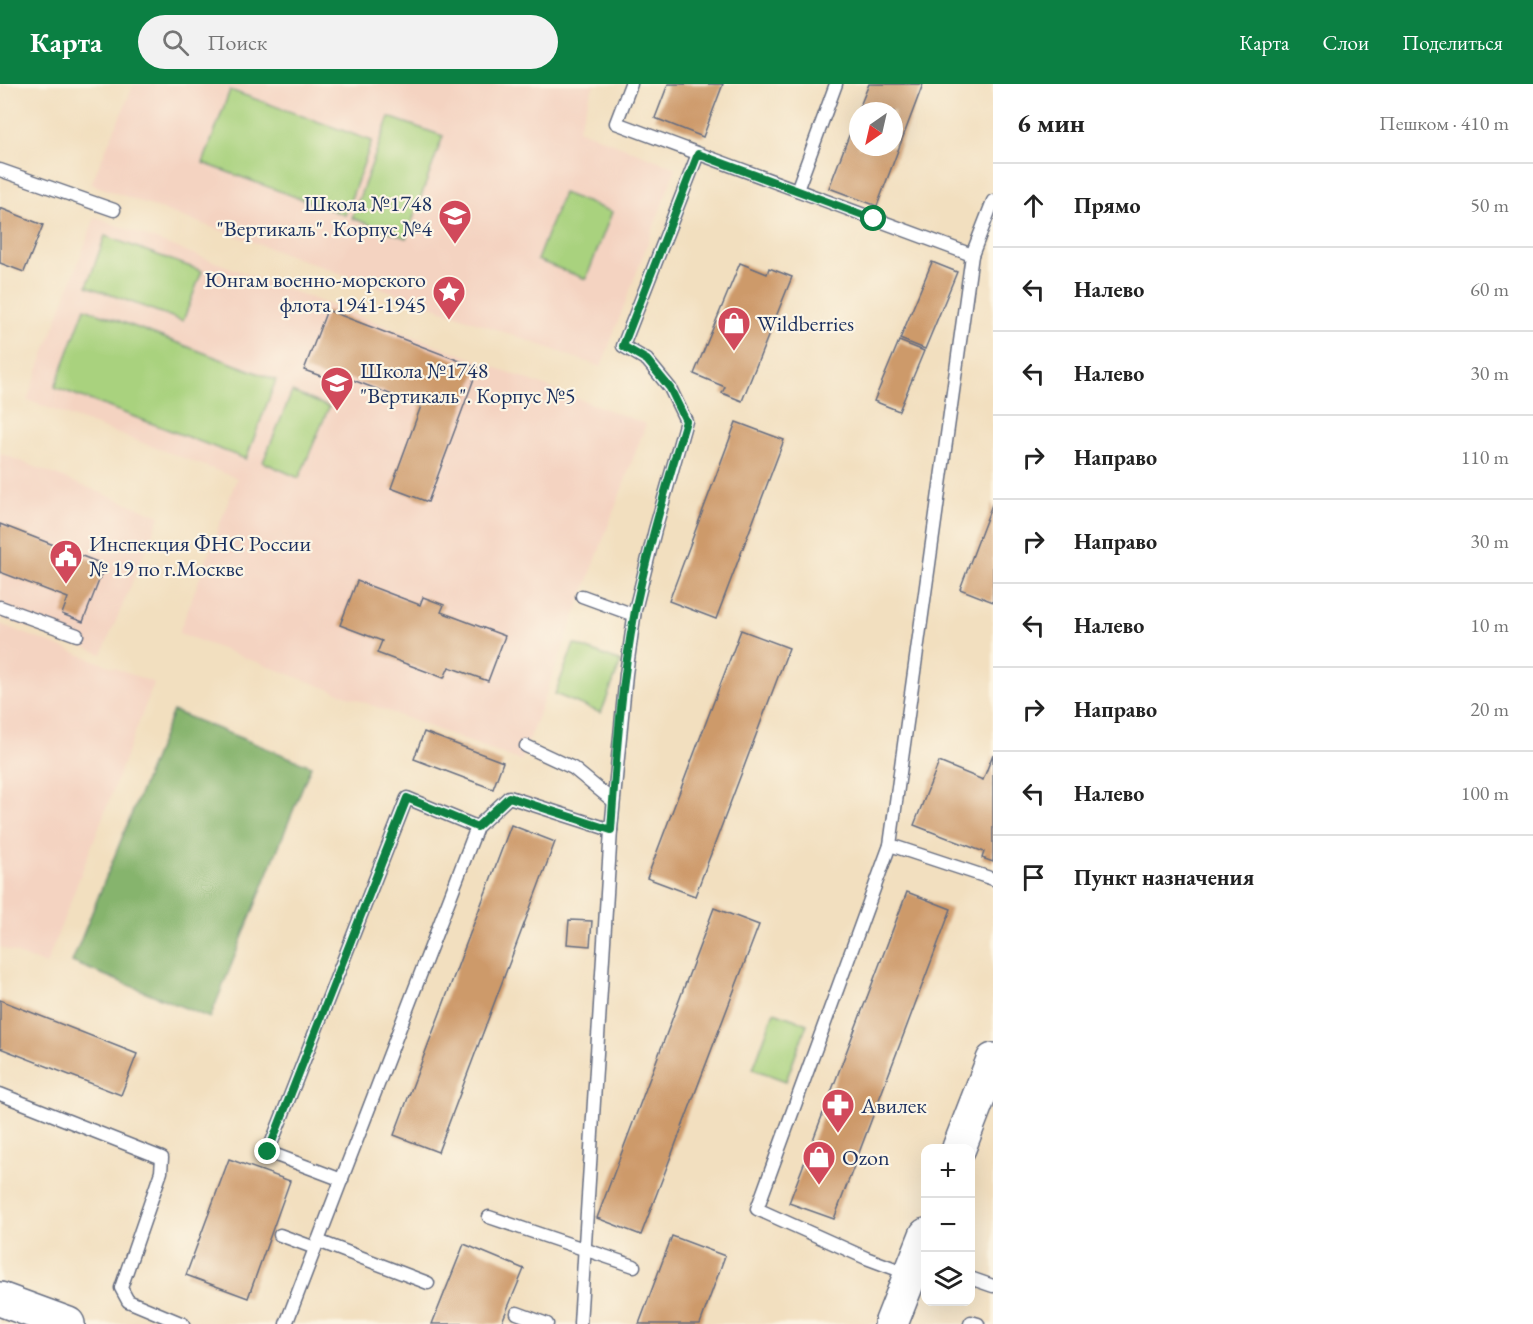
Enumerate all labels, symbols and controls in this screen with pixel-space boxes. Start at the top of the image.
search box [138,15,558,69]
text: Карта [30,24,102,60]
icon: search [159,26,192,59]
text: Поиск [207,28,267,57]
text: Карта [1239,29,1289,56]
text: Слои [1322,29,1369,56]
text: Поделиться [1402,29,1503,56]
north arrow [849,102,903,156]
text: 6 мин [1017,106,1085,140]
text: Пешком · 410 m [1379,110,1509,136]
place label: Школа №1748 "Вертикаль". Корпус №4 [216,189,432,243]
icon: ahead [1017,189,1050,222]
text: Прямо [1074,191,1141,220]
text: 50 m [1470,192,1509,218]
school or university icon: Школа №1748 "Вертикаль". Корпус №4 [437,198,473,245]
route start [860,205,886,231]
place label: Юнгам военно-морского флота 1941-1945 [204,265,426,319]
icon: left [1017,273,1050,306]
place icon: Юнгам военно-морского флота 1941-1945 [431,274,467,321]
text: Налево [1074,275,1144,304]
text: 60 m [1470,276,1509,302]
shop icon: Wildberries [716,305,752,352]
place label: Wildberries [757,309,854,338]
place label: Школа №1748 "Вертикаль". Корпус №5 [360,356,576,410]
icon: left [1017,357,1050,390]
text: Налево [1074,359,1144,388]
text: 30 m [1470,360,1509,386]
school or university icon: Школа №1748 "Вертикаль". Корпус №5 [319,365,355,412]
icon: right [1017,441,1050,474]
text: Направо [1074,443,1157,472]
text: 110 m [1461,444,1509,470]
icon: right [1017,525,1050,558]
text: Направо [1074,527,1157,556]
text: 30 m [1470,528,1509,554]
place label: Инспекция ФНС России № 19 по г.Москве [89,529,311,583]
public building icon: Инспекция ФНС России № 19 по г.Москве [48,538,84,585]
icon: left [1017,609,1050,642]
text: Налево [1074,611,1144,640]
text: 10 m [1470,612,1509,638]
icon: right [1017,693,1050,726]
text: Направо [1074,695,1157,724]
text: 20 m [1470,696,1509,722]
icon: left [1017,777,1050,810]
text: Налево [1074,779,1144,808]
text: 100 m [1461,780,1509,806]
icon: arrive [1017,861,1050,894]
text: Пункт назначения [1074,863,1254,892]
pharmacy icon: Авилек [820,1087,856,1134]
place label: Авилек [860,1091,927,1120]
route end [254,1138,280,1164]
shop icon: Ozon [801,1139,837,1186]
place label: Ozon [842,1143,890,1172]
map controls [921,1144,975,1306]
button: + [921,1144,975,1198]
button: − [921,1198,975,1252]
button: layers [921,1252,975,1306]

